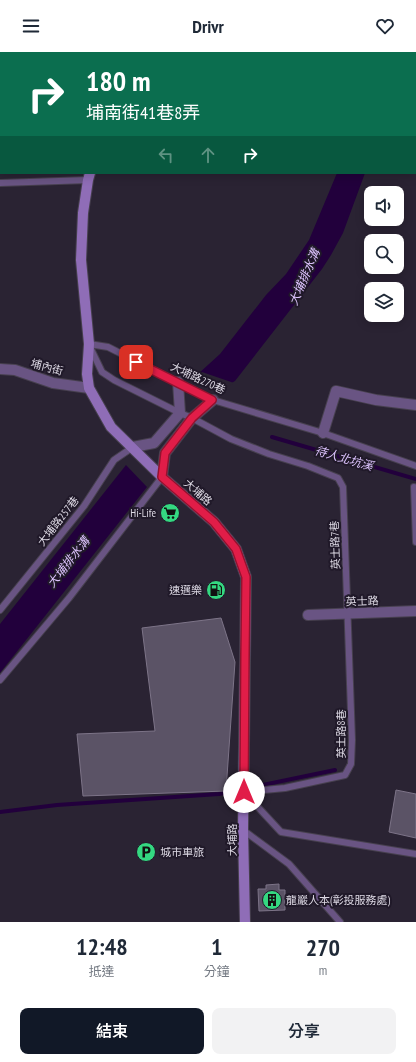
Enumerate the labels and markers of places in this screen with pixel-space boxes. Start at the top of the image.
pin [119,345,153,379]
supermarket icon: Hi-Life [159,502,181,524]
place label: Hi-Life [130,506,156,520]
fuel station icon: 速邁樂 [205,579,227,601]
place label: 速邁樂 [169,583,202,597]
parking icon: 城市車旅 [135,841,157,863]
place label: 城市車旅 [160,845,204,859]
building icon: 龍巖人本(彰投服務處) [261,889,283,911]
place label: 龍巖人本(彰投服務處) [286,893,391,907]

